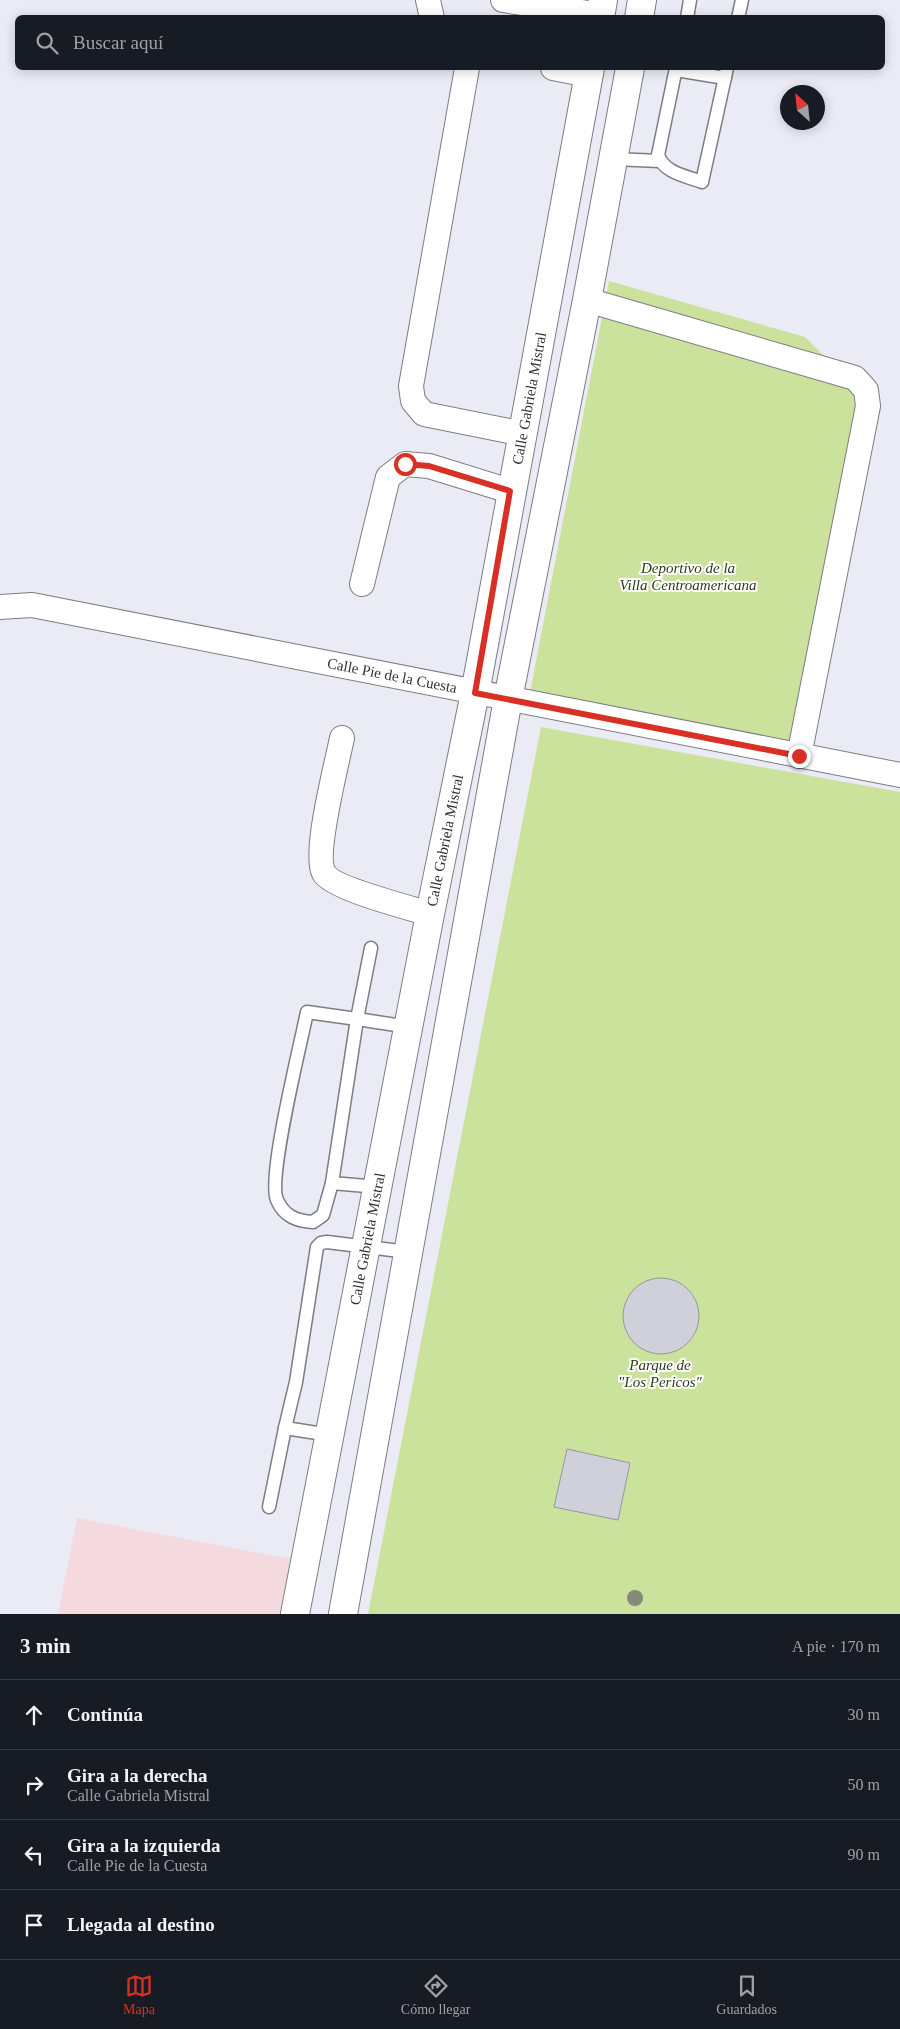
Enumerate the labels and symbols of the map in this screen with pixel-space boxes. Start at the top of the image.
north arrow [780,85,825,130]
street label: Calle Gabriela Mistral [509,331,549,466]
route start [394,453,417,476]
park label: Deportivo de la Villa Centroamericana [619,560,757,593]
street label: Calle Pie de la Cuesta [326,655,459,696]
route end [788,745,811,768]
street label: Calle Gabriela Mistral [424,773,466,908]
street label: Calle Gabriela Mistral [347,1171,388,1306]
park label: Parque de "Los Pericos" [618,1357,703,1390]

